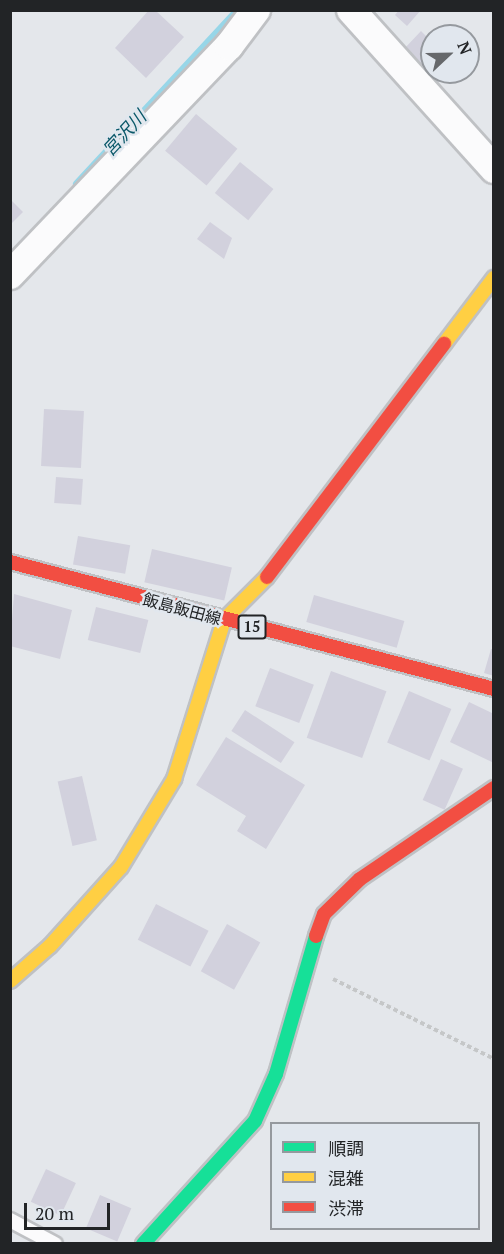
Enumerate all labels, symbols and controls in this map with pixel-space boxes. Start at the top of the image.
north arrow [420,24,480,84]
text: N [452,38,477,58]
water label: 宮沢川 [98,106,150,160]
street label: 飯島飯田線 [141,589,223,629]
road number: 15 [237,615,267,639]
legend [270,1122,480,1230]
text: 順調 [328,1136,364,1160]
text: 混雑 [328,1166,364,1190]
scale bar [27,1191,112,1229]
text: 渋滞 [328,1196,364,1220]
text: 20 m [35,1201,74,1225]

